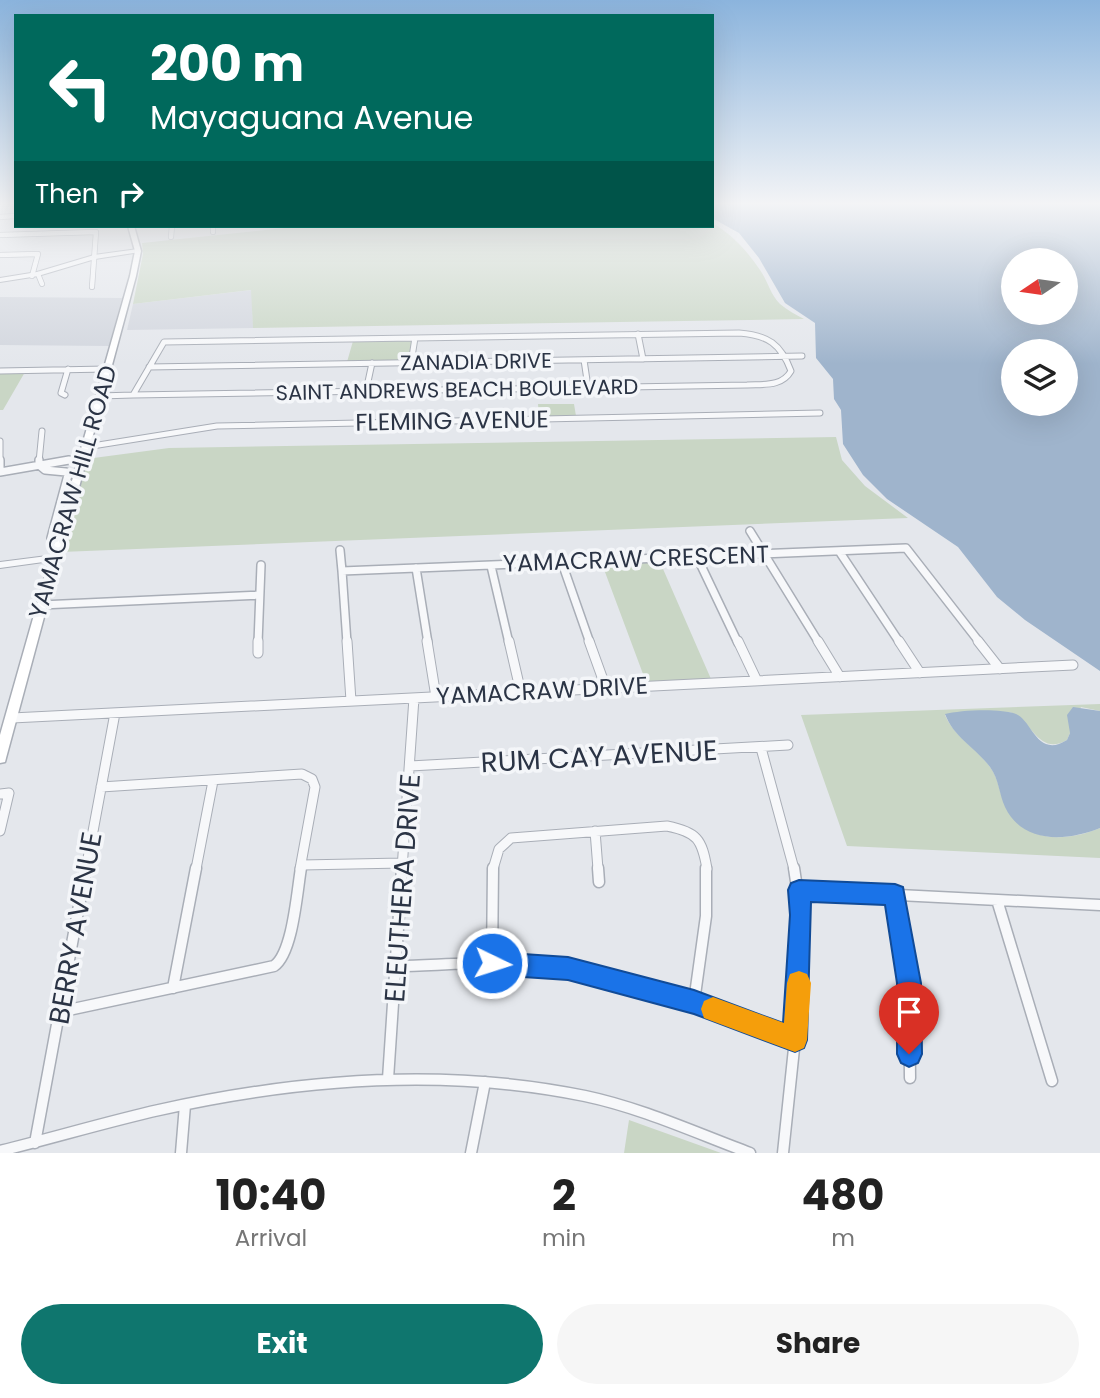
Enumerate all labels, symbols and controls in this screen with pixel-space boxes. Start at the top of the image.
text: 200 m [150,30,304,98]
icon: left [35,42,126,133]
text: Mayaguana Avenue [150,95,473,140]
icon: right [112,175,150,213]
text: Then [35,176,98,212]
north arrow [1001,248,1078,326]
map controls [1001,248,1078,416]
button: layers [1001,339,1078,416]
street label: ZANADIA DRIVE [400,346,552,377]
street label: YAMACRAW HILL ROAD [20,361,125,623]
street label: SAINT ANDREWS BEACH BOULEVARD [275,372,639,407]
street label: FLEMING AVENUE [355,402,549,439]
street label: YAMACRAW CRESCENT [502,537,770,580]
street label: YAMACRAW DRIVE [435,668,649,713]
street label: RUM CAY AVENUE [480,731,718,782]
street label: ELEUTHERA DRIVE [375,772,430,1004]
street label: BERRY AVENUE [39,829,112,1027]
position arrow [455,926,529,1000]
pin [879,982,939,1054]
icon: arrive [890,993,928,1031]
text: 10:40 [215,1166,326,1225]
text: 2 [552,1166,576,1225]
text: 480 [801,1166,885,1225]
text: Arrival [235,1222,307,1254]
text: min [542,1222,586,1254]
text: m [831,1222,855,1254]
button: Exit [21,1304,543,1384]
button: Share [557,1304,1079,1384]

